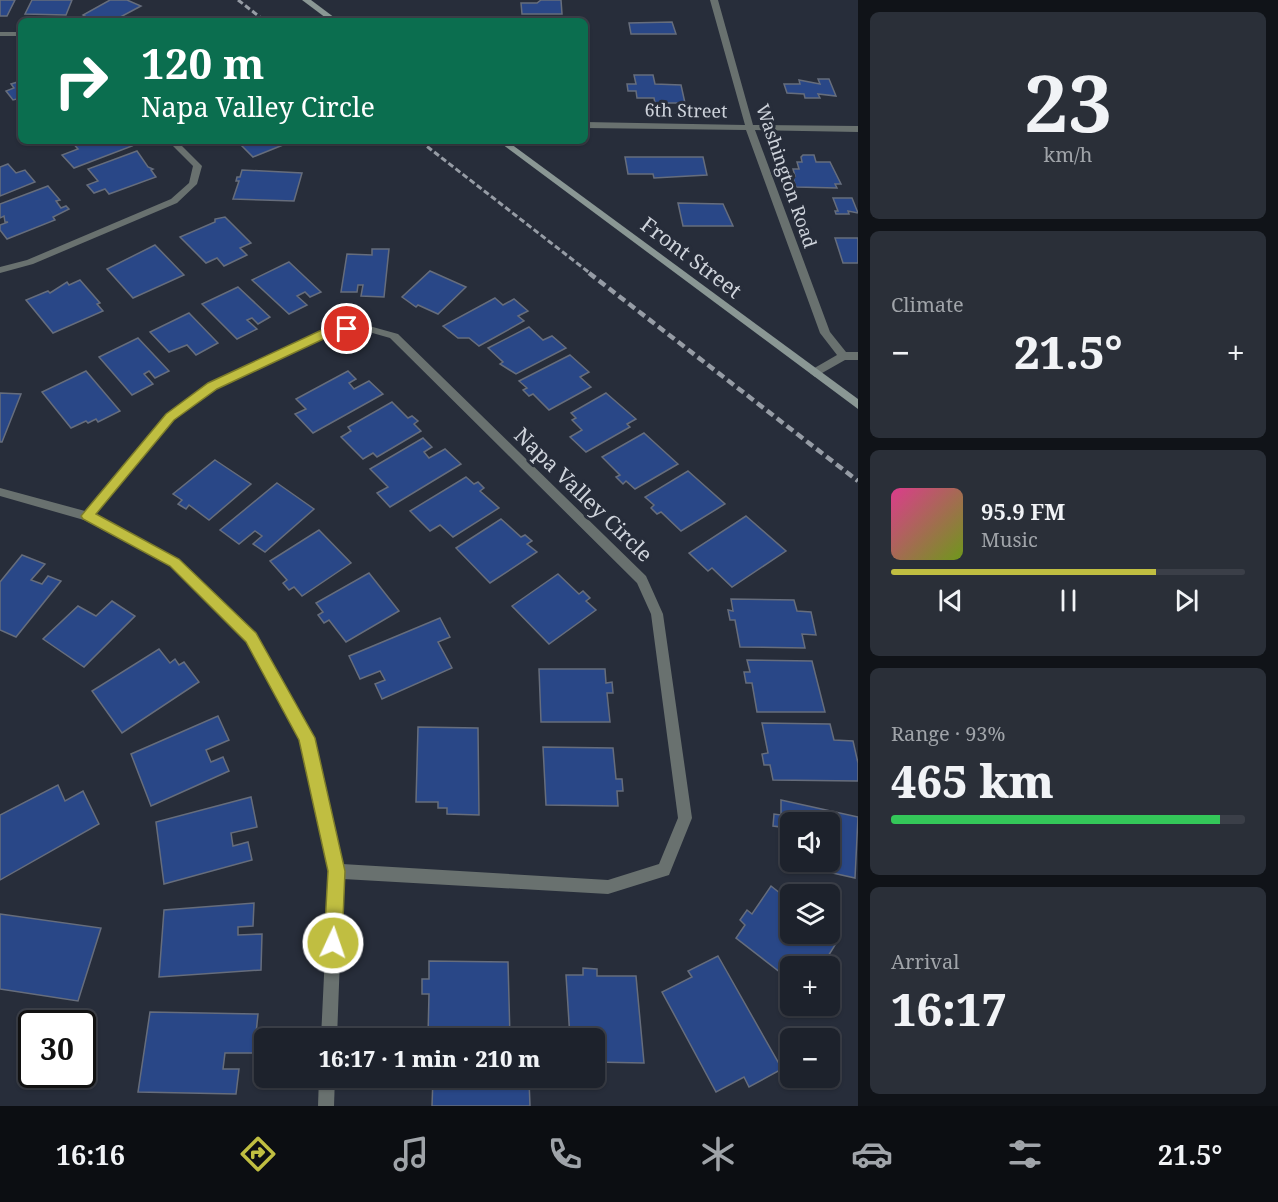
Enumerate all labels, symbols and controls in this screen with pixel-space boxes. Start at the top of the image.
text: 120 m [141,34,265,91]
icon: right [42,42,120,120]
text: 23 [1024,49,1112,155]
text: Napa Valley Circle [141,88,375,125]
street label: 6th Street [644,97,728,123]
street label: Washington Road [751,101,823,251]
text: km/h [1043,141,1093,168]
street label: Front Street [636,210,748,304]
text: Climate [891,291,964,318]
pin [321,303,372,354]
icon: arrive [330,312,363,345]
text: 21.5° [1014,321,1123,382]
text: − [891,330,910,375]
text: + [1227,330,1245,375]
street label: Napa Valley Circle [509,421,659,568]
text: 95.9 FM [981,496,1065,526]
text: Music [981,526,1038,553]
icon: previous [934,584,967,617]
icon: pause [1052,584,1085,617]
icon: next [1170,584,1203,617]
text: Range · 93% [891,720,1005,747]
text: 465 km [891,750,1054,811]
map controls [780,812,840,1088]
button: sound [780,812,840,872]
button: layers [780,884,840,944]
position arrow [301,911,365,975]
text: Arrival [891,948,959,975]
button: + [780,956,840,1016]
text: 16:17 [891,978,1007,1039]
speed limit sign: 30 [18,1010,96,1088]
button: − [780,1028,840,1088]
text: 16:17 · 1 min · 210 m [319,1043,540,1073]
icon: directions [237,1133,279,1175]
icon: music [390,1133,432,1175]
icon: phone [544,1133,586,1175]
icon: climate [697,1133,739,1175]
icon: car [851,1133,893,1175]
icon: filters [1004,1133,1046,1175]
text: 16:16 [56,1136,125,1173]
text: 21.5° [1158,1136,1222,1173]

